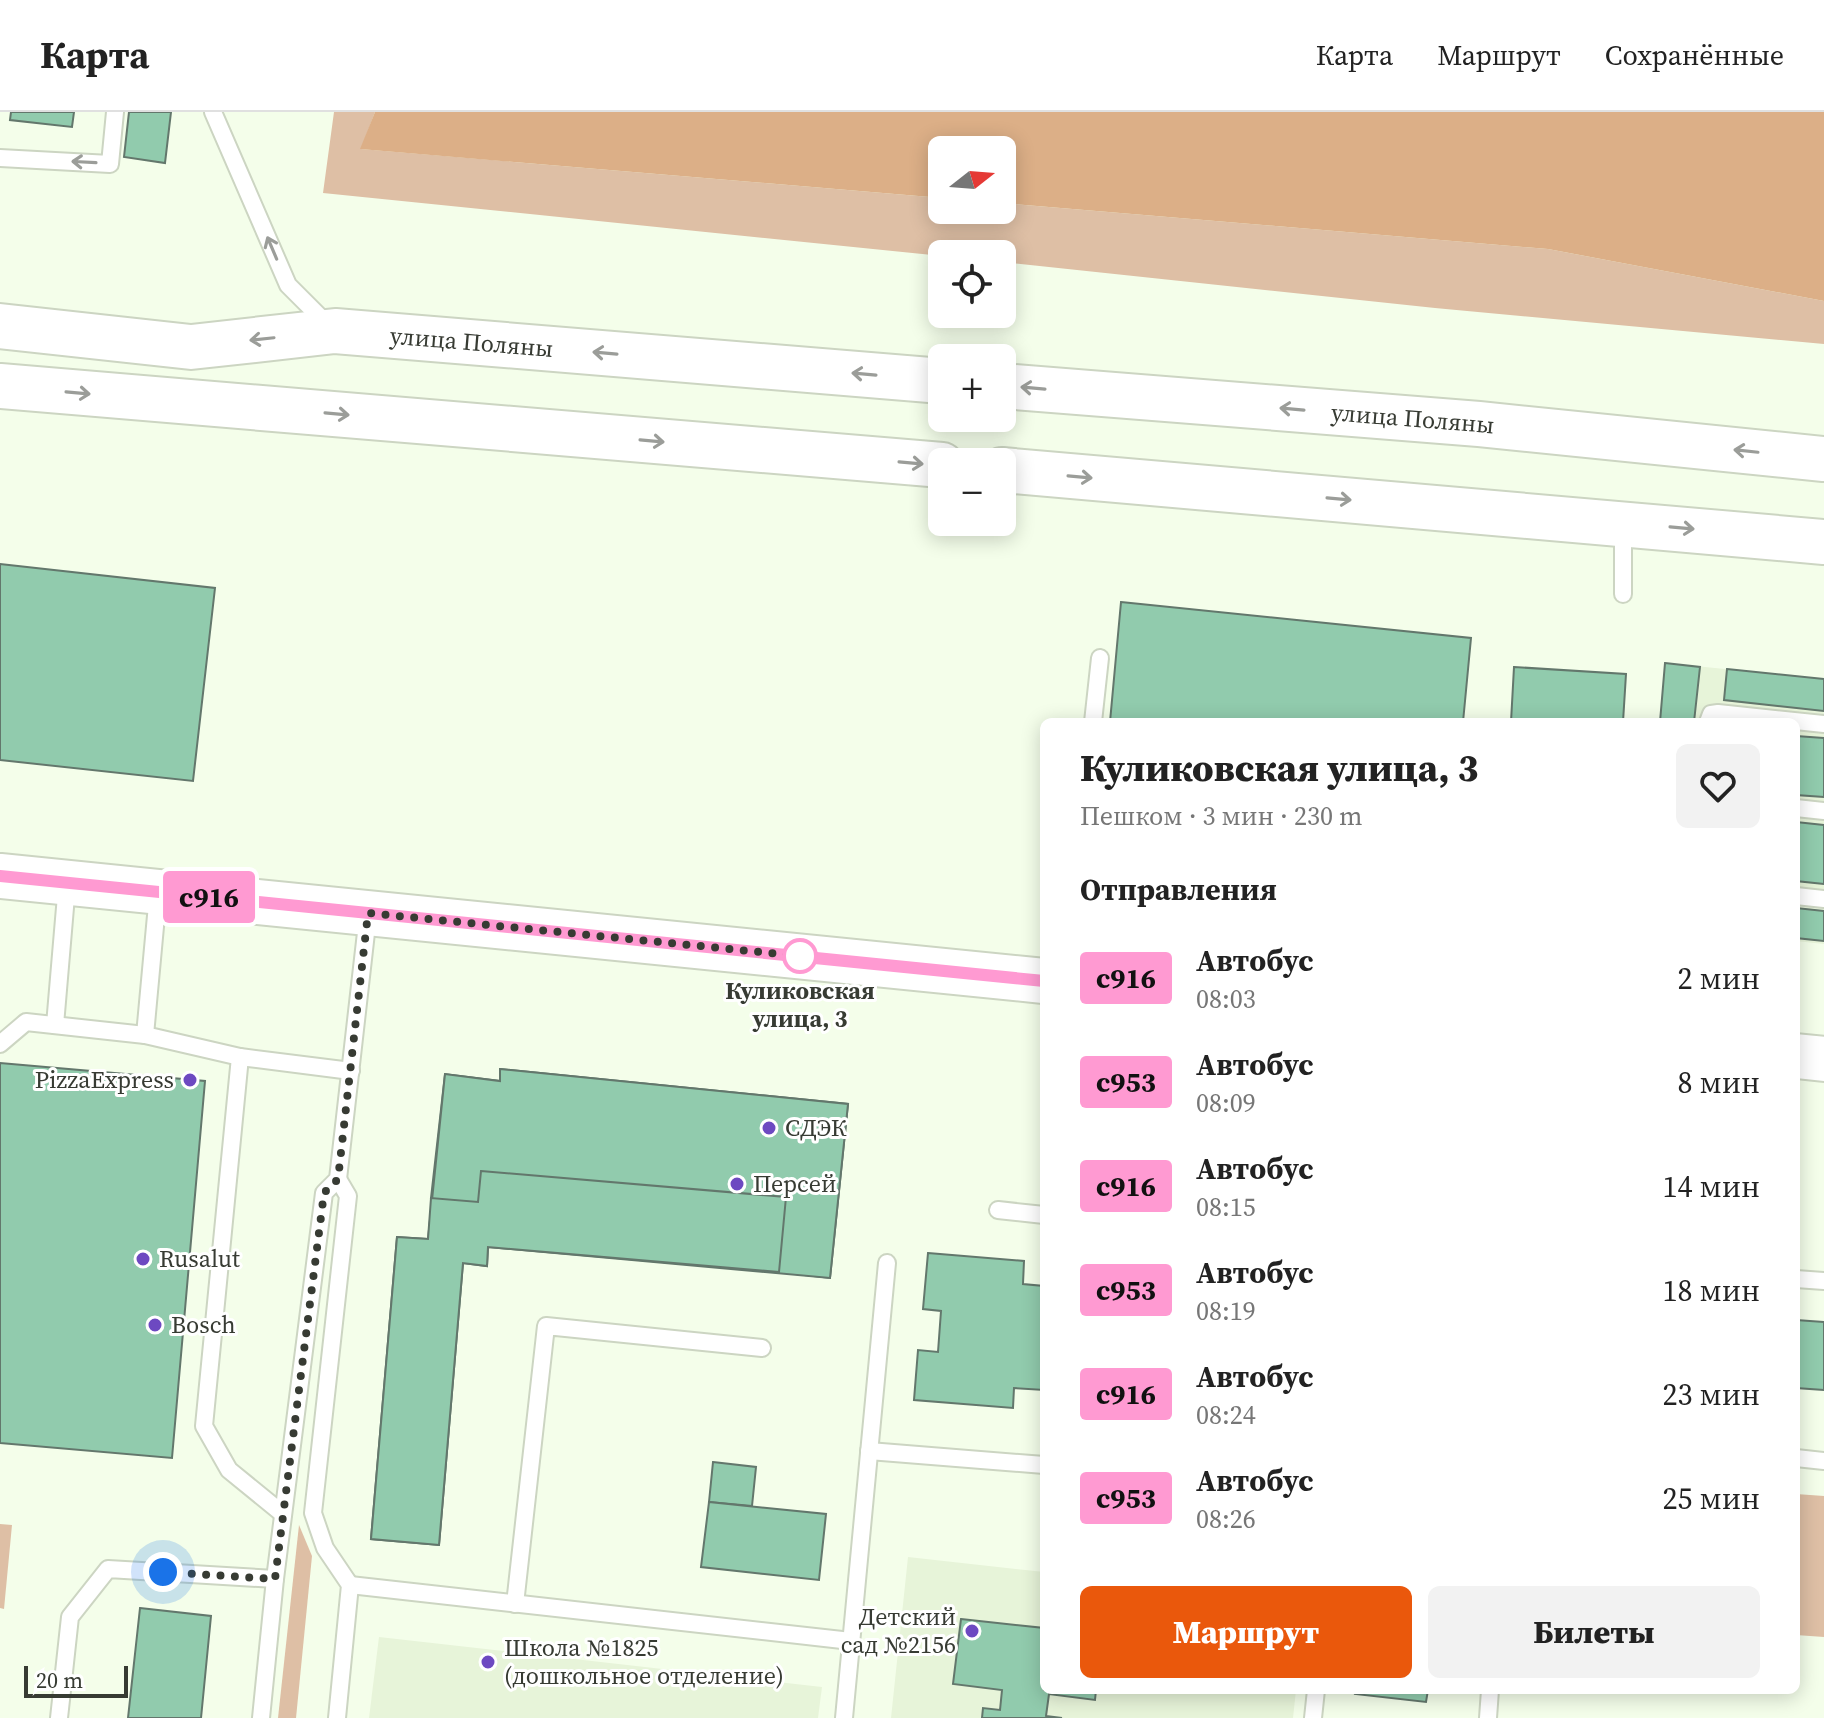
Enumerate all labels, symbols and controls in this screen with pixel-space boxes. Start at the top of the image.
text: Карта [40,29,149,81]
text: Карта [1316,36,1393,74]
text: Маршрут [1437,36,1561,74]
text: Сохранённые [1605,36,1784,74]
north arrow [928,136,1016,224]
map controls [928,136,1016,536]
one-way arrow [71,155,98,170]
one-way arrow [264,237,279,261]
button: locate [928,240,1016,328]
street label: улица Поляны [389,319,555,365]
one-way arrow [249,332,276,347]
button: + [928,344,1016,432]
one-way arrow [592,345,619,360]
one-way arrow [851,366,878,381]
one-way arrow [1020,380,1047,395]
one-way arrow [64,385,91,400]
street label: улица Поляны [1330,395,1496,441]
one-way arrow [1279,401,1306,416]
one-way arrow [323,407,350,422]
one-way arrow [638,434,665,449]
one-way arrow [1733,443,1760,458]
button: − [928,448,1016,536]
one-way arrow [897,456,924,471]
one-way arrow [1066,470,1093,485]
one-way arrow [1325,492,1352,507]
one-way arrow [1668,521,1694,536]
text: Куликовская улица, 3 [1080,742,1478,794]
button: heart [1676,744,1760,828]
text: Пешком · 3 мин · 230 m [1080,798,1362,834]
text: Отправления [1080,869,1277,910]
line badge: с916 [153,871,265,923]
text: с916 [179,878,239,916]
marker: Куликовская улица, 3 [783,939,817,973]
text: Автобус [1196,940,1314,981]
text: 2 мин [1677,958,1760,999]
text: с916 [1096,959,1156,997]
place label: Куликовская улица, 3 [725,974,875,1035]
text: 08:03 [1196,981,1256,1017]
text: Автобус [1196,1044,1314,1085]
text: 8 мин [1677,1062,1760,1103]
place label: PizzaExpress [35,1063,174,1096]
text: с953 [1096,1063,1156,1101]
marker: PizzaExpress [181,1071,199,1089]
text: 08:09 [1196,1085,1256,1121]
place label: СДЭК [785,1111,847,1144]
marker: СДЭК [760,1119,778,1137]
text: Автобус [1196,1148,1314,1189]
text: 14 мин [1662,1166,1760,1207]
place label: Персей [753,1167,837,1200]
text: с916 [1096,1167,1156,1205]
marker: Персей [728,1175,746,1193]
text: 08:15 [1196,1189,1256,1225]
place label: Rusalut [159,1242,240,1275]
marker: Rusalut [134,1250,152,1268]
text: Автобус [1196,1252,1314,1293]
text: 18 мин [1662,1270,1760,1311]
text: с953 [1096,1271,1156,1309]
text: 08:19 [1196,1293,1256,1329]
place label: Bosch [171,1308,236,1341]
marker: Bosch [146,1316,164,1334]
text: Автобус [1196,1356,1314,1397]
text: 23 мин [1662,1374,1760,1415]
text: с916 [1096,1375,1156,1413]
text: 08:24 [1196,1397,1256,1433]
text: Автобус [1196,1460,1314,1501]
text: 25 мин [1662,1478,1760,1519]
text: с953 [1096,1479,1156,1517]
text: 08:26 [1196,1501,1256,1537]
your location [143,1552,183,1592]
button: Маршрут [1080,1586,1412,1678]
button: Билеты [1428,1586,1760,1678]
place label: Детский сад №2156 [841,1600,956,1661]
marker: Детский сад №2156 [963,1622,981,1640]
place label: Школа №1825 (дошкольное отделение) [504,1631,784,1692]
marker: Школа №1825 (дошкольное отделение) [479,1653,497,1671]
scale bar [24,1662,128,1698]
text: 20 m [36,1665,83,1695]

